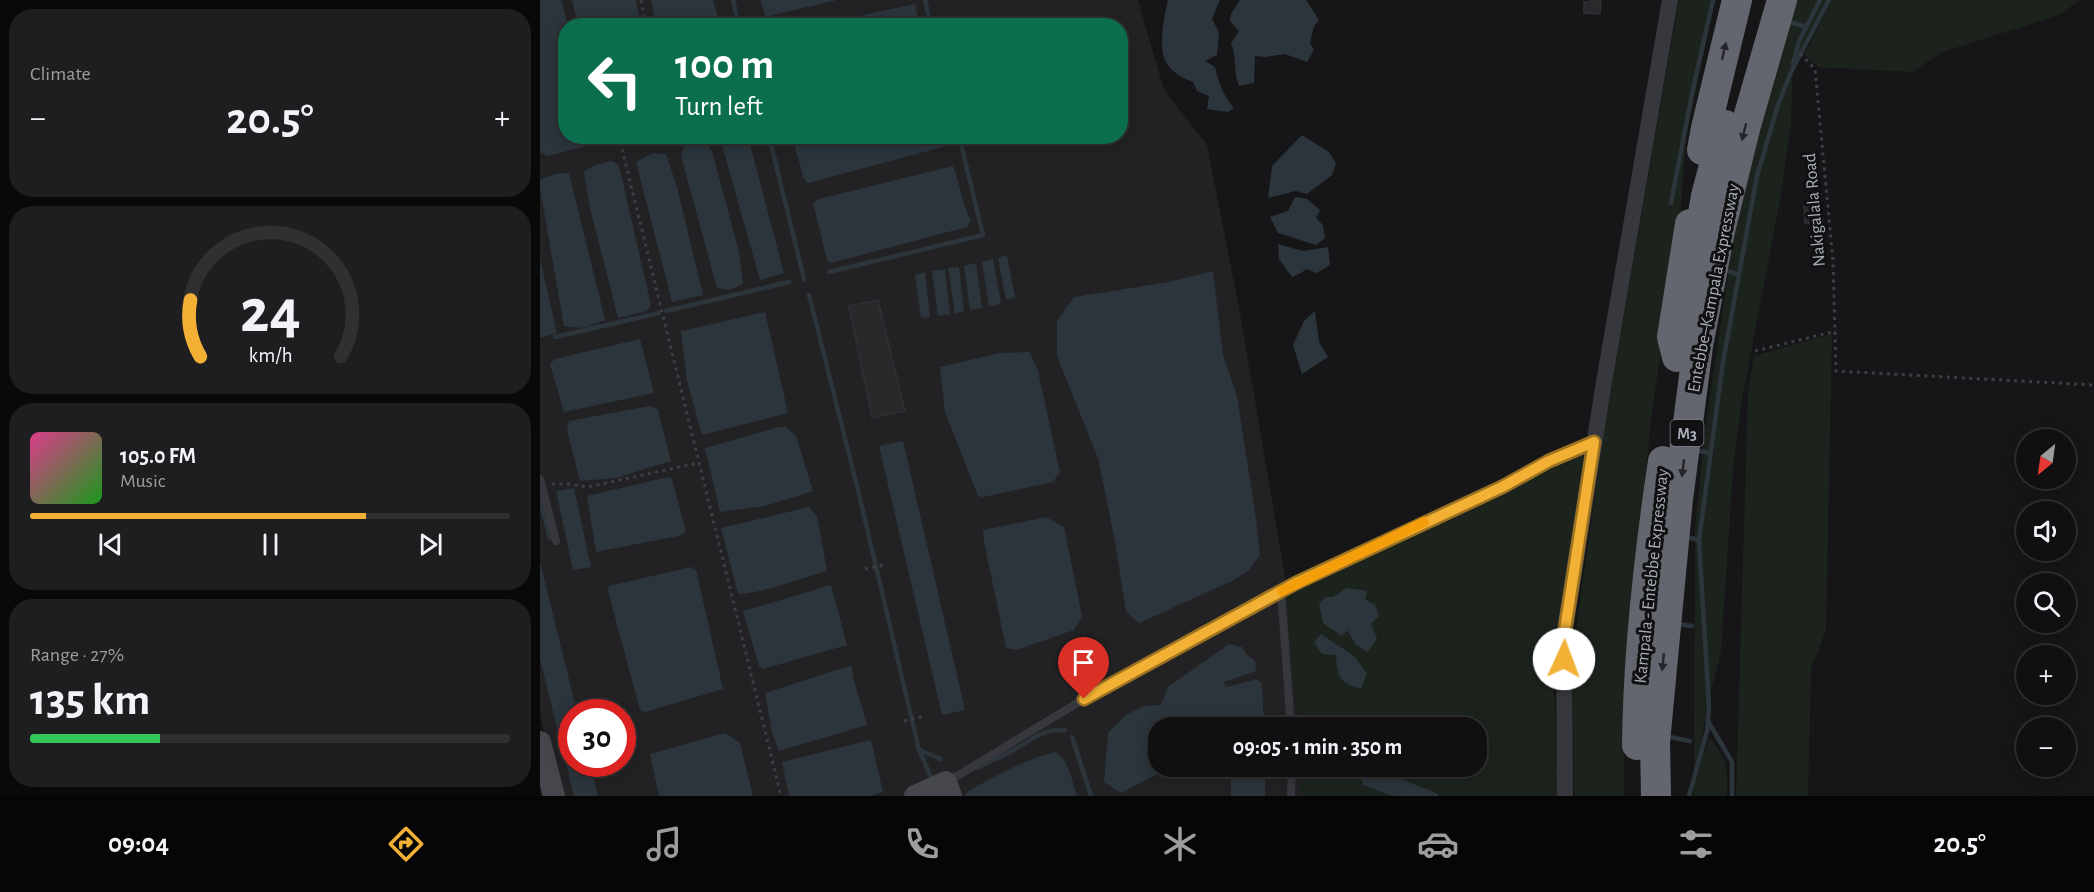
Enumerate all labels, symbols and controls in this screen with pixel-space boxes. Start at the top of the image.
icon: left [576,42,654,120]
one-way arrow [1719,42,1729,61]
text: 100 m [675,44,774,86]
text: Climate [30,64,91,84]
text: Turn left [675,93,763,120]
text: 20.5° [226,97,314,142]
text: − [30,102,46,135]
text: + [494,102,510,135]
one-way arrow [1739,123,1749,141]
street label: Nakigalala Road [1801,152,1829,267]
street label: Entebbe–Kampala Expressway [1685,182,1743,394]
text: 24 [240,281,300,343]
text: km/h [248,345,292,366]
road number: M3 [1670,420,1704,446]
north arrow [2016,429,2076,489]
map controls [2016,429,2076,777]
text: 105.0 FM [120,445,196,467]
one-way arrow [1678,458,1687,477]
street label: Kampala - Entebbe Expressway [1632,468,1672,684]
text: Music [120,471,166,491]
button: sound [2016,501,2076,561]
icon: previous [94,528,127,561]
icon: pause [254,528,287,561]
icon: next [414,528,447,561]
button: search [2016,573,2076,633]
position arrow [1532,627,1596,691]
pin [1058,637,1109,699]
text: Range · 27% [30,645,124,665]
button: + [2016,645,2076,705]
icon: arrive [1067,646,1100,679]
one-way arrow [1658,652,1668,671]
text: 135 km [30,678,150,723]
speed limit sign: 30 [558,699,636,777]
button: − [2016,717,2076,777]
text: 09:05 · 1 min · 350 m [1233,736,1402,758]
icon: directions [385,823,427,865]
icon: music [643,823,685,865]
icon: phone [901,823,943,865]
icon: climate [1159,823,1201,865]
icon: car [1417,823,1459,865]
icon: filters [1675,823,1717,865]
text: 09:04 [108,830,169,857]
text: 20.5° [1933,830,1986,857]

